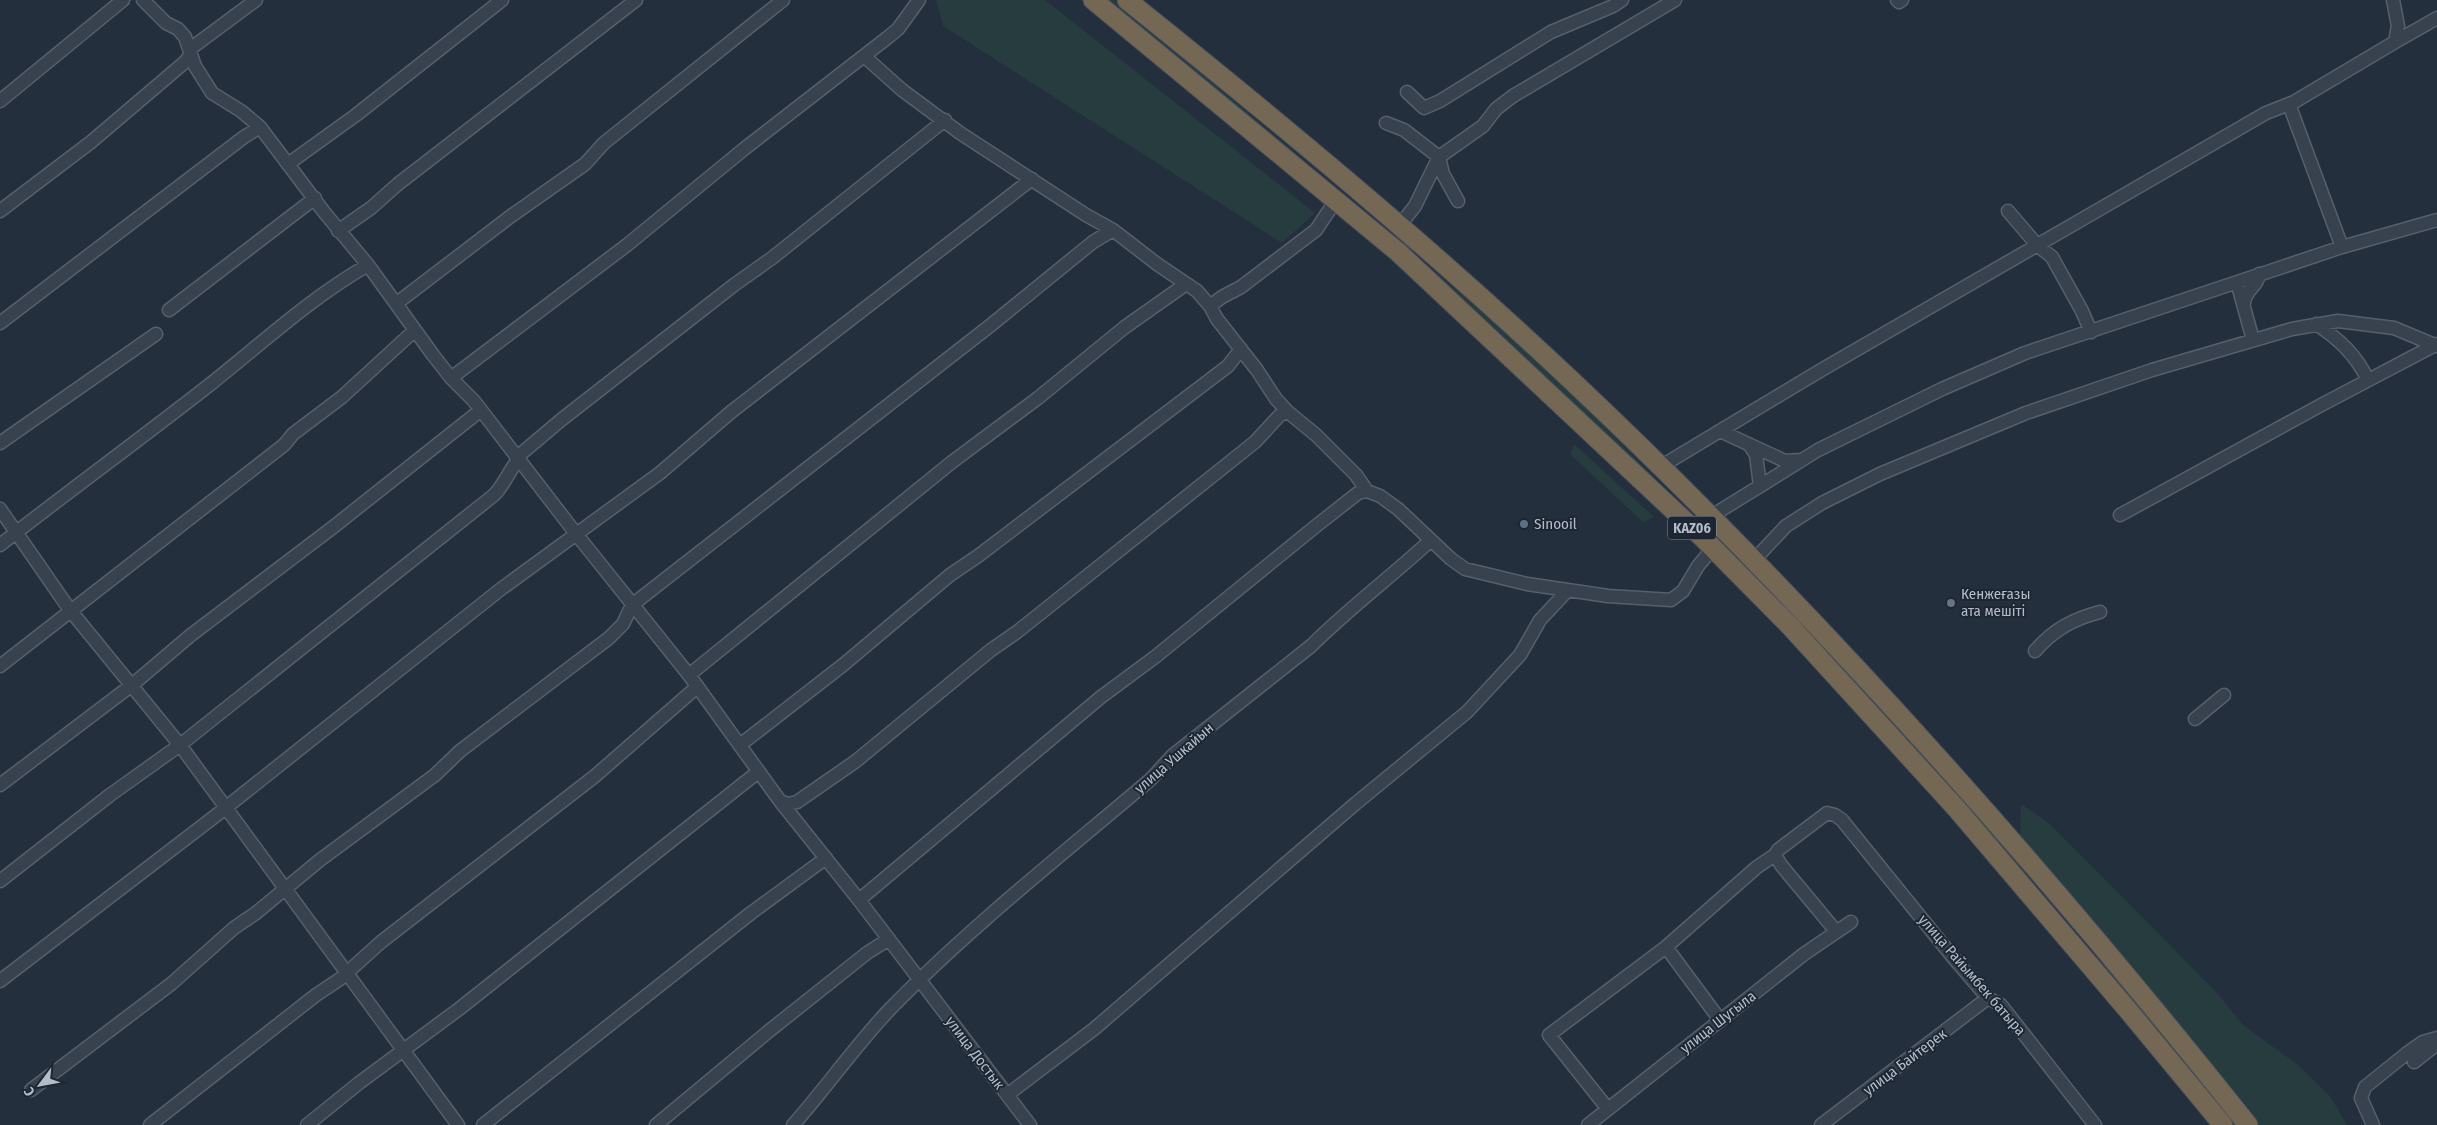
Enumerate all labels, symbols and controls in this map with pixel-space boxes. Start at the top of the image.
place label: Sinooil [1534,515,1577,533]
road number: KАZ06 [1668,516,1716,540]
marker: Sinooil [1518,518,1530,530]
place label: Кенжеғазы ата мешіті [1961,585,2030,620]
marker: Кенжеғазы ата мешіті [1945,597,1957,609]
street label: улица Ушкайын [1131,719,1217,797]
street label: улица Райымбек батыра [1915,911,2029,1039]
street label: улица Шугыла [1677,987,1759,1057]
street label: улица Достык [942,1013,1008,1093]
street label: улица Байтерек [1860,1025,1950,1099]
north arrow [15,1060,65,1110]
text: С [20,1083,39,1099]

